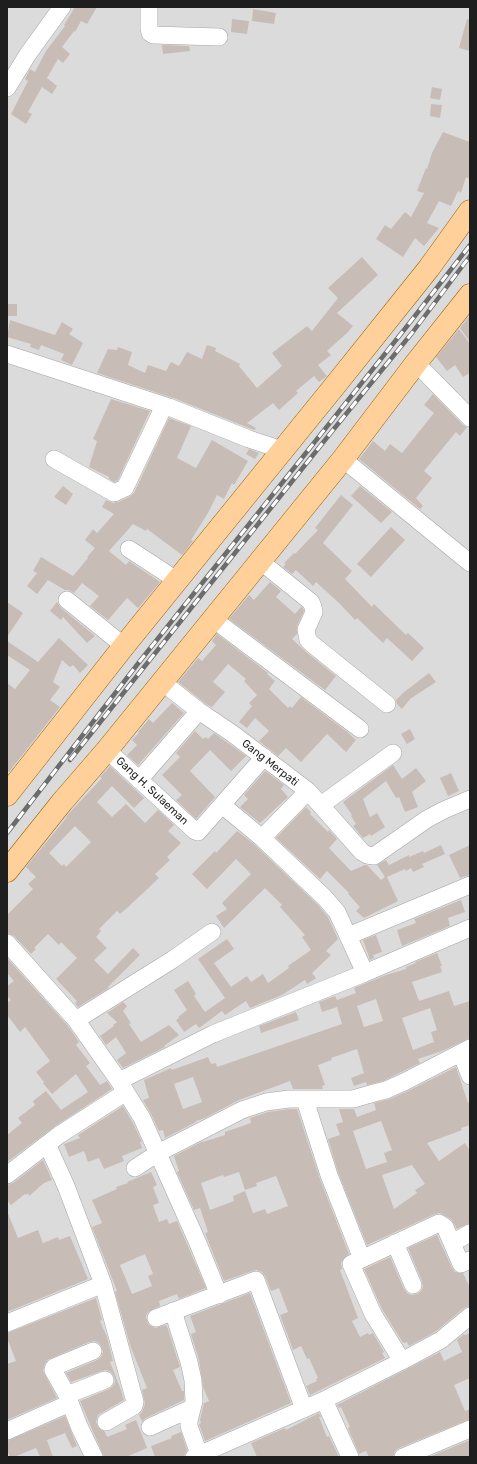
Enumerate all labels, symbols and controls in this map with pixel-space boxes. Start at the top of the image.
street label: Gang Merpati [239,737,301,789]
street label: Gang H. Sulaeman [113,754,191,828]

